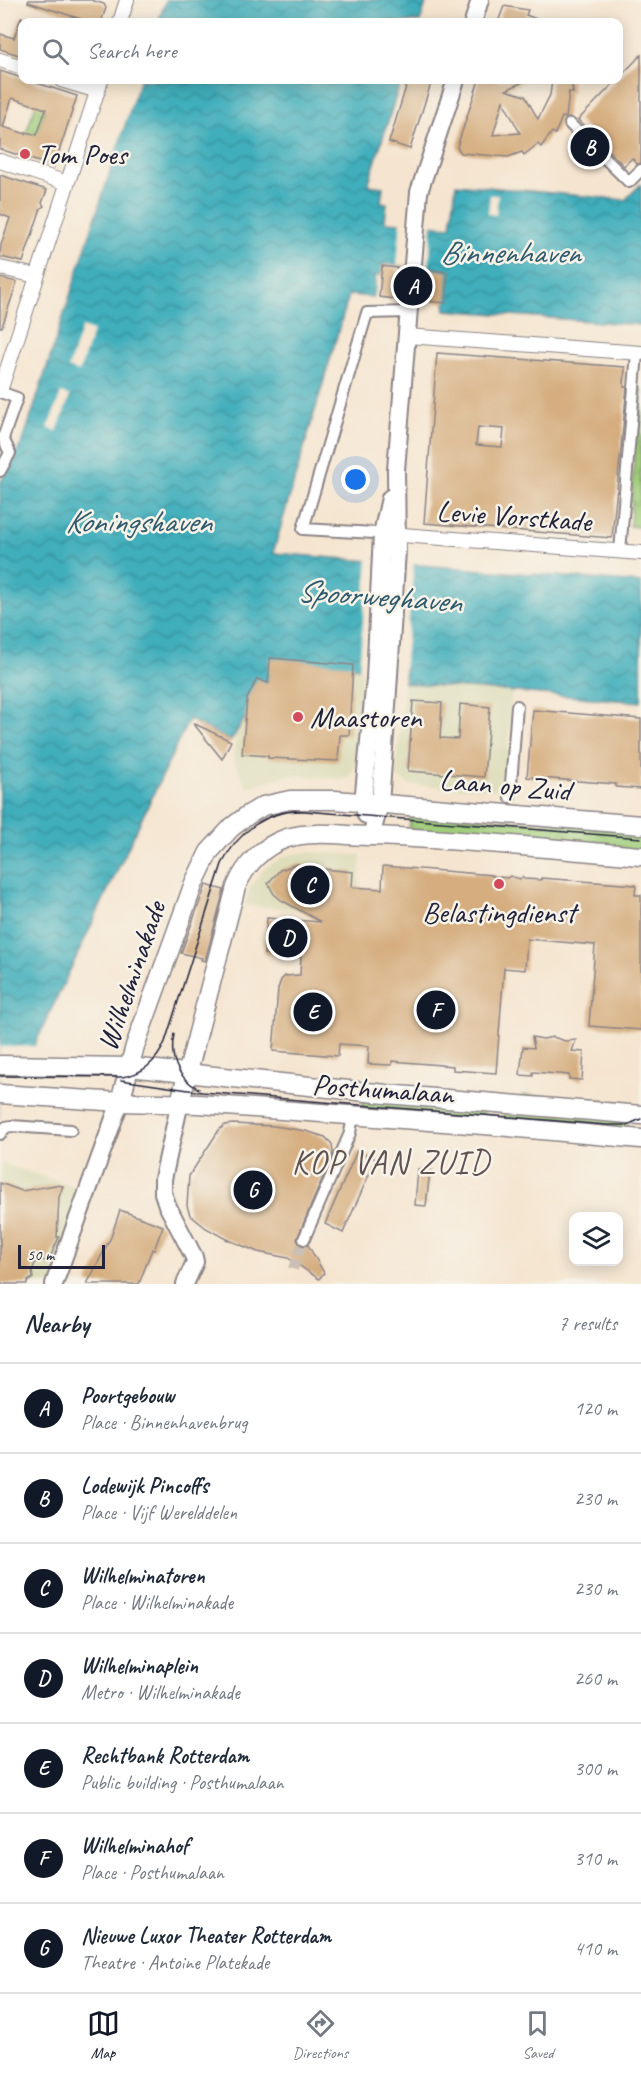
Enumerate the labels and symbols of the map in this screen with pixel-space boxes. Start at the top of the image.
pin: B [570,124,610,170]
place label: Tom Poes [37,135,130,173]
marker: Tom Poes [18,147,32,161]
water label: Binnenhaven [440,232,584,273]
pin: A [394,264,432,308]
your location [341,465,370,494]
street label: Levie Vorstkade [435,492,595,541]
water label: Koningshaven [65,501,213,542]
water label: Spoorweghaven [296,570,465,622]
place label: Maastoren [310,698,423,736]
marker: Maastoren [291,710,305,724]
street label: Laan op Zuid [438,760,576,810]
pin: C [290,862,330,908]
marker: Belastingdienst [492,877,506,891]
place label: Belastingdienst [422,893,580,931]
street label: Wilhelminakade [88,894,175,1056]
pin: D [268,916,308,960]
pin: F [416,988,456,1032]
pin: E [294,990,332,1034]
street label: Posthumalaan [311,1065,456,1113]
district label: KOP VAN ZUID [292,1141,492,1183]
pin: G [234,1168,272,1212]
scale bar [18,1242,105,1270]

